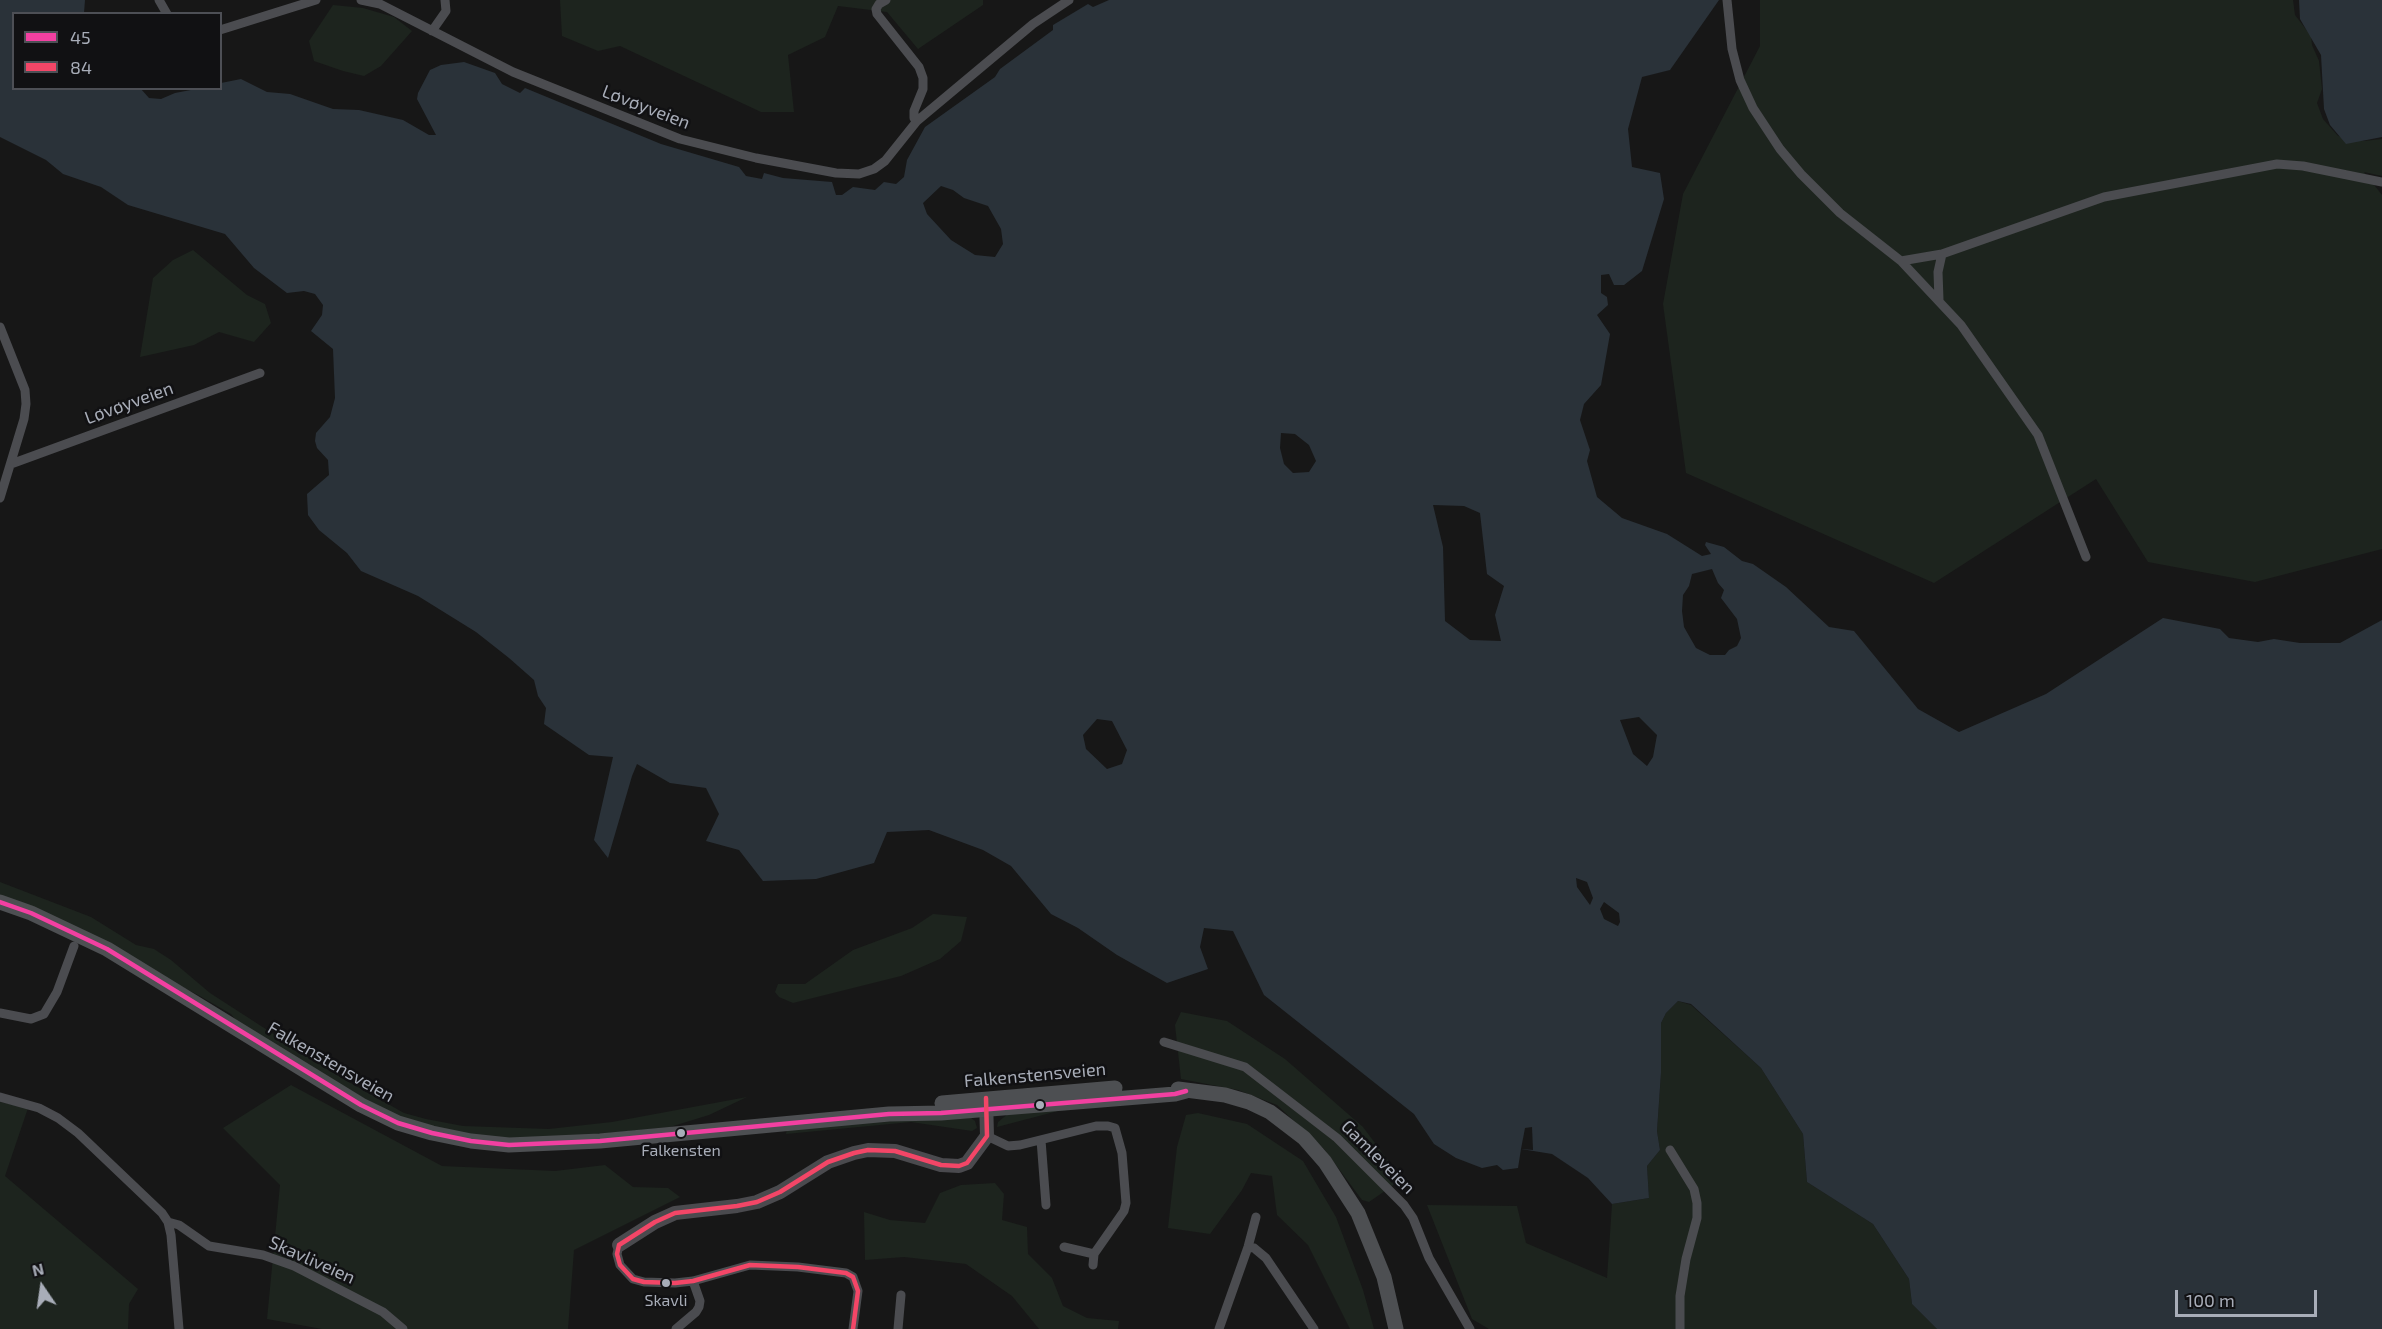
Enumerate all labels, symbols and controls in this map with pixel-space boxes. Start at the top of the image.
legend [12,12,222,90]
text: 45 [70,26,91,48]
text: 84 [70,56,92,78]
street label: Løvøyveien [599,80,693,134]
street label: Løvøyveien [82,377,176,429]
street label: Falkenstensveien [264,1017,398,1107]
street label: Falkenstensveien [963,1058,1107,1092]
unlabelled marker [1034,1099,1046,1111]
street label: Gamleveien [1337,1116,1419,1198]
marker: Falkensten [675,1127,687,1139]
place label: Falkensten [641,1141,721,1161]
street label: Skavliveien [266,1231,358,1289]
north arrow [12,1257,72,1317]
text: N [30,1258,46,1280]
marker: Skavli [660,1277,672,1289]
scale bar [2178,1278,2320,1316]
text: 100 m [2186,1289,2235,1311]
place label: Skavli [644,1291,688,1311]

